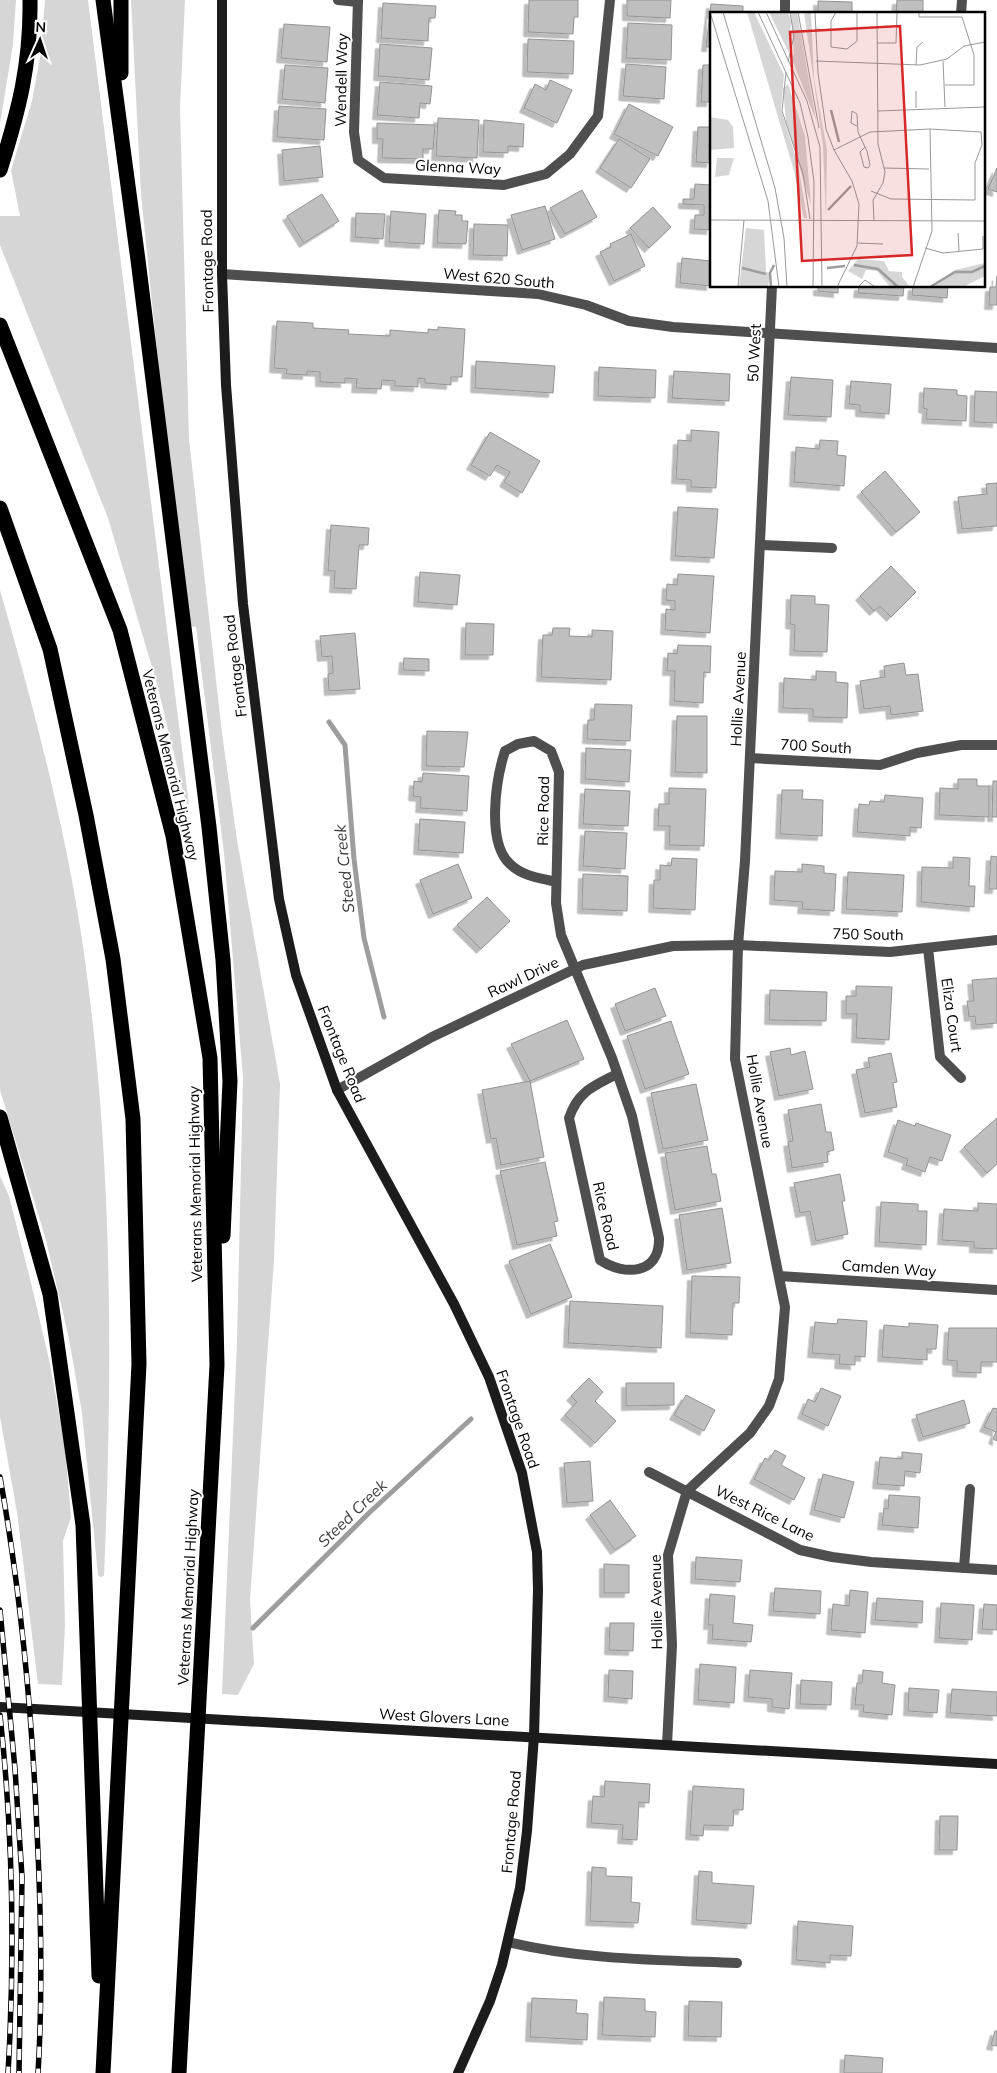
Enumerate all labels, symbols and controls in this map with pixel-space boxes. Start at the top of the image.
inset map [710,12,984,288]
north arrow [15,15,65,65]
text: N [35,18,46,36]
street label: Wendell Way [331,33,351,127]
street label: Glenna Way [415,155,501,179]
street label: Frontage Road [197,209,217,313]
street label: West 620 South [442,264,556,292]
street label: 50 West [743,323,765,383]
street label: Frontage Road [219,614,251,718]
street label: Hollie Avenue [726,651,750,747]
street label: Veterans Memorial Highway [138,667,204,863]
street label: 700 South [780,735,852,757]
street label: Rice Road [533,776,553,846]
water label: Steed Creek [329,823,359,914]
street label: 750 South [832,924,904,944]
street label: Rawl Drive [485,952,561,1002]
street label: Eliza Court [937,977,967,1053]
street label: Frontage Road [314,1003,370,1105]
street label: Hollie Avenue [742,1053,778,1149]
street label: Veterans Memorial Highway [184,1086,206,1282]
street label: Rice Road [589,1180,623,1252]
street label: Camden Way [841,1255,937,1281]
street label: Frontage Road [492,1367,544,1471]
water label: Steed Creek [313,1474,391,1551]
street label: West Rice Lane [712,1481,818,1545]
street label: Veterans Memorial Highway [173,1488,203,1686]
street label: Hollie Avenue [646,1554,666,1650]
street label: West Glovers Lane [378,1704,510,1730]
street label: Frontage Road [497,1770,525,1874]

